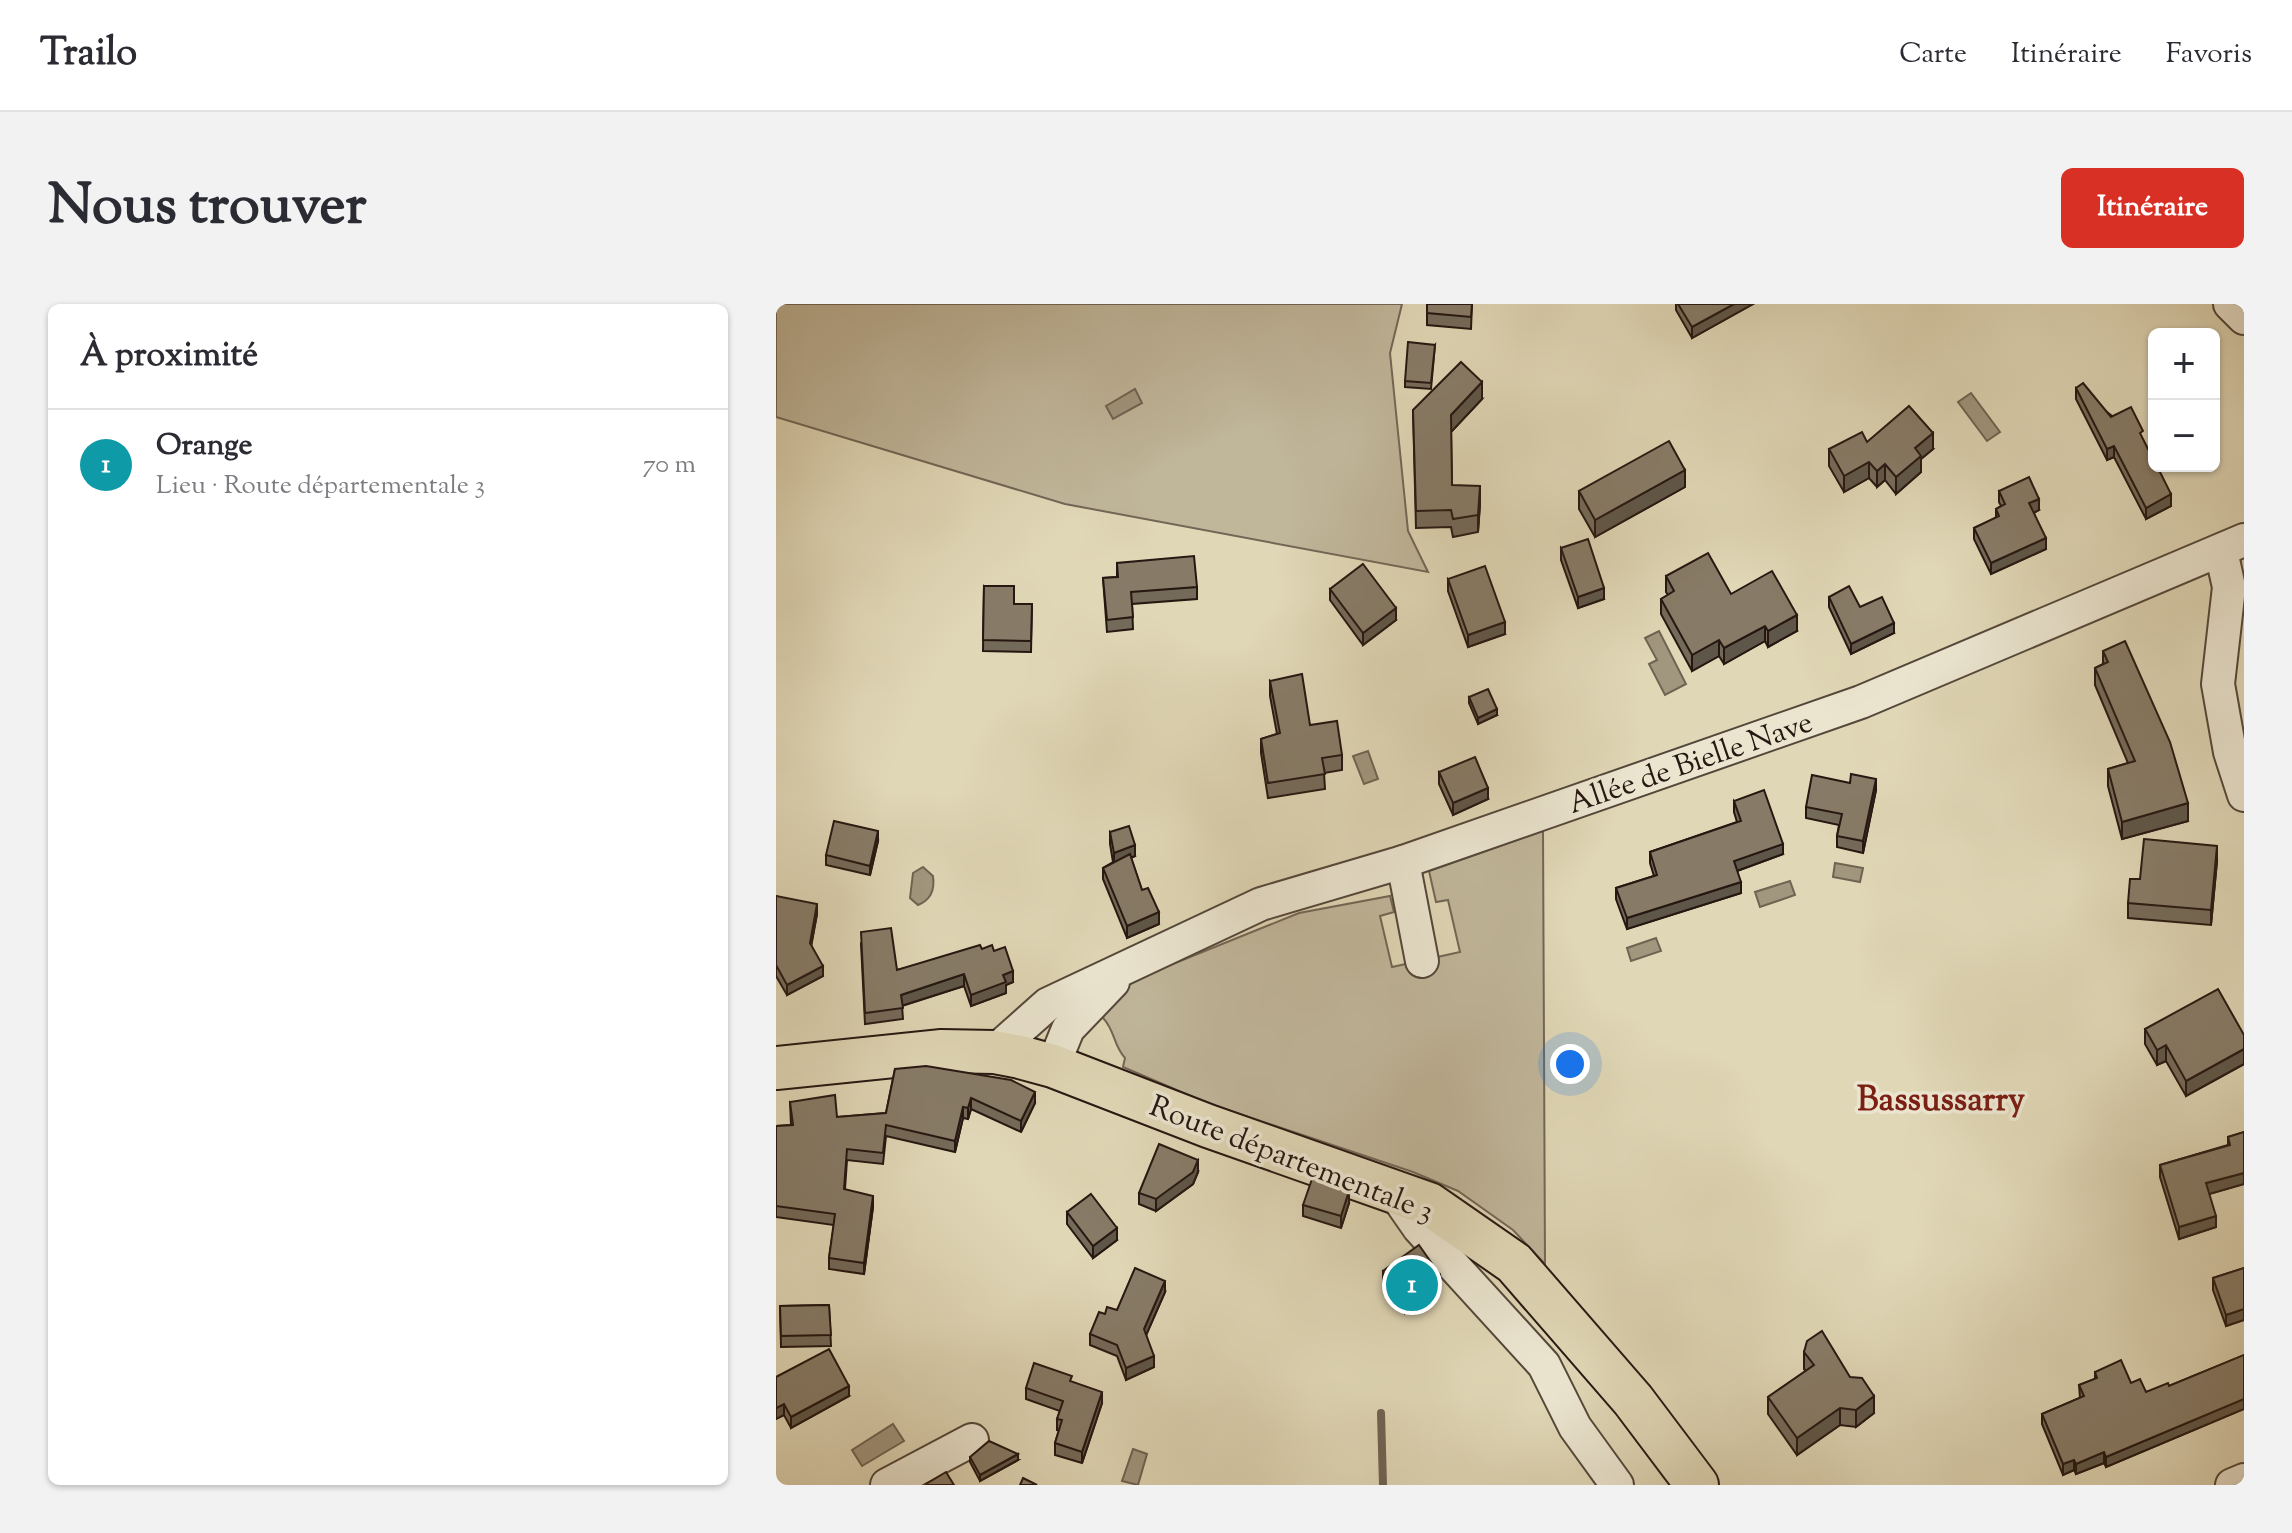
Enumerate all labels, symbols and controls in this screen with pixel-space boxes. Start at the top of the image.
text: Trailo [40,28,137,82]
text: Carte [1899,35,1967,75]
text: Itinéraire [2011,35,2122,75]
text: Favoris [2166,35,2252,75]
text: Nous trouver [48,168,367,249]
button: Itinéraire [2061,168,2244,248]
map controls [2148,328,2220,472]
button: + [2148,328,2220,400]
text: À proximité [80,332,258,381]
button: − [2148,400,2220,472]
text: Orange [156,425,253,468]
text: 1 [102,447,110,484]
text: 70 m [643,447,696,484]
text: Lieu · Route départementale 3 [156,468,485,505]
street label: Allée de Bielle Nave [1563,702,1819,826]
your location [1550,1044,1590,1084]
district label: Bassussarry [1857,1077,2025,1126]
street label: Route départementale 3 [1143,1086,1440,1234]
pin: 1 [1386,1255,1438,1315]

